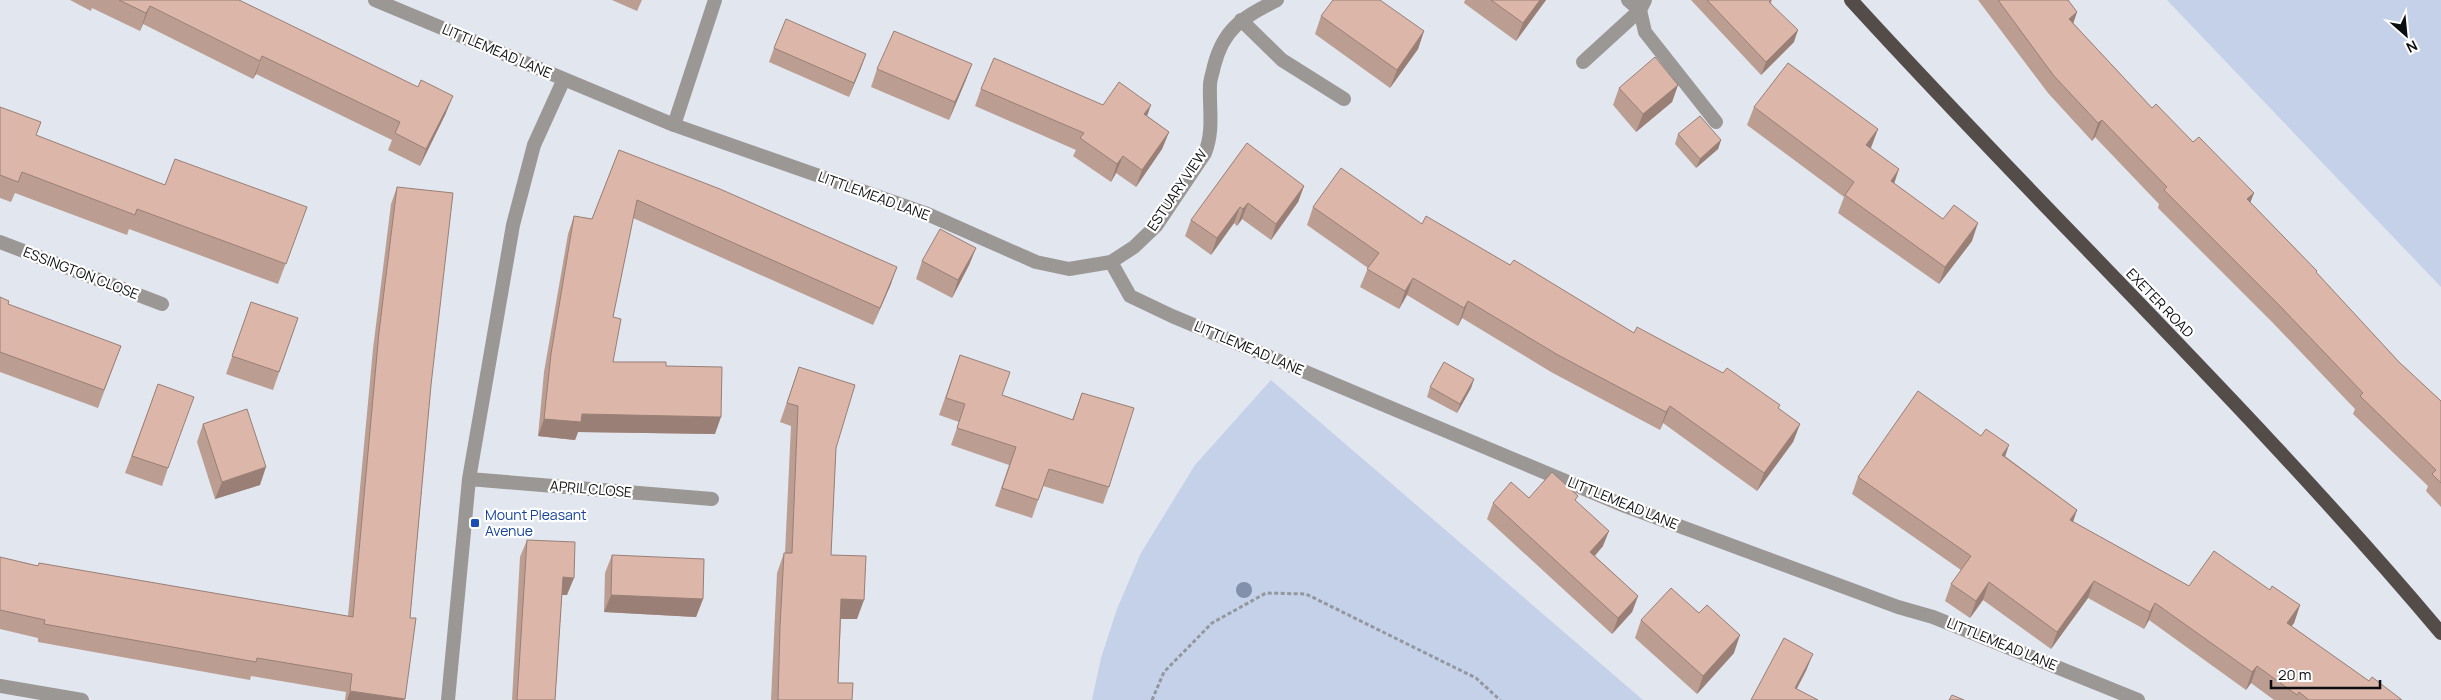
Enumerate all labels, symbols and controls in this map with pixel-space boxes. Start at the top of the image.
north arrow [2381,10,2431,60]
street label: LITTLEMEAD LANE [439,19,555,82]
text: N [2403,36,2421,58]
street label: ESTUARY VIEW [1142,145,1211,234]
street label: LITTLEMEAD LANE [816,167,933,225]
street label: ESSINGTON CLOSE [21,242,142,303]
street label: EXETER ROAD [2122,264,2198,341]
street label: LITTLEMEAD LANE [1191,316,1307,379]
street label: LITTLEMEAD LANE [1565,472,1681,533]
street label: APRIL CLOSE [549,475,633,502]
place label: Mount Pleasant Avenue [485,505,587,540]
marker: Mount Pleasant Avenue [469,517,481,529]
street label: LITTLEMEAD LANE [1944,613,2060,674]
scale bar [2271,658,2380,690]
text: 20 m [2278,664,2311,685]

